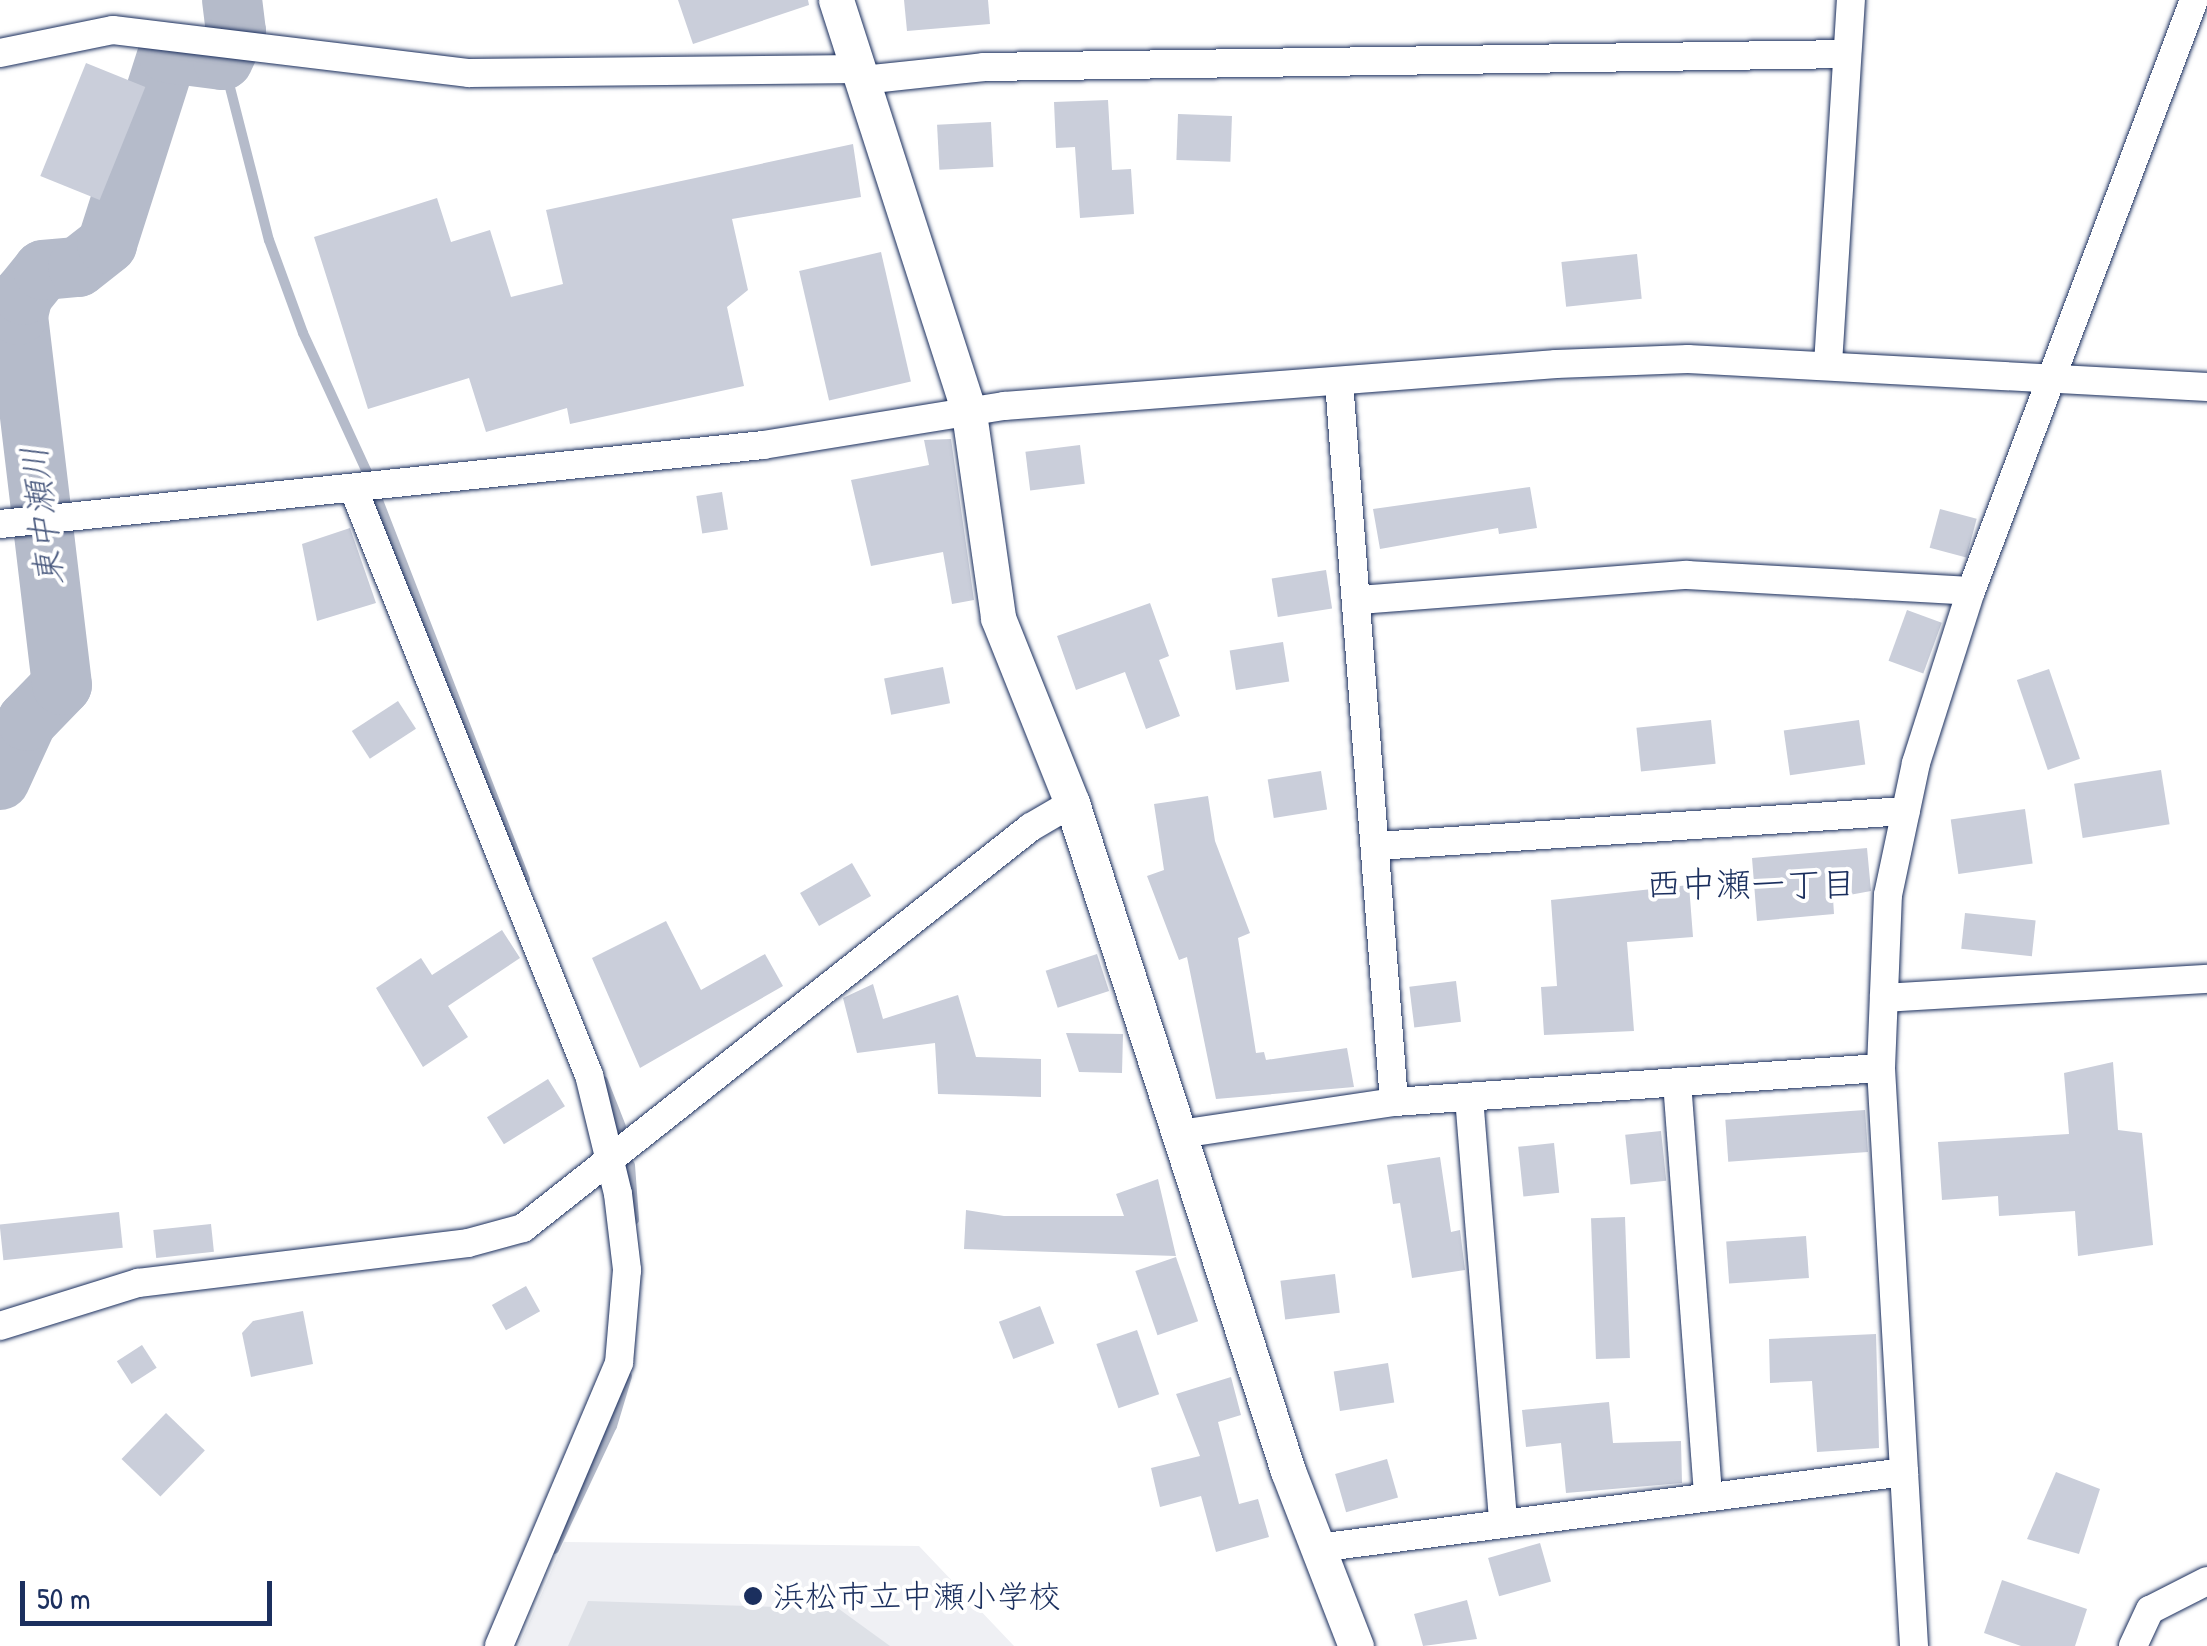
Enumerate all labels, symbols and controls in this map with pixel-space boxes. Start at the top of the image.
water label: 東中瀬川 [13,444,71,588]
district label: 西中瀬一丁目 [1646,863,1856,905]
scale bar [25,1561,278,1623]
place label: 浜松市立中瀬小学校 [773,1577,1061,1615]
text: 50 m [37,1578,90,1618]
marker: 浜松市立中瀬小学校 [742,1585,764,1607]

